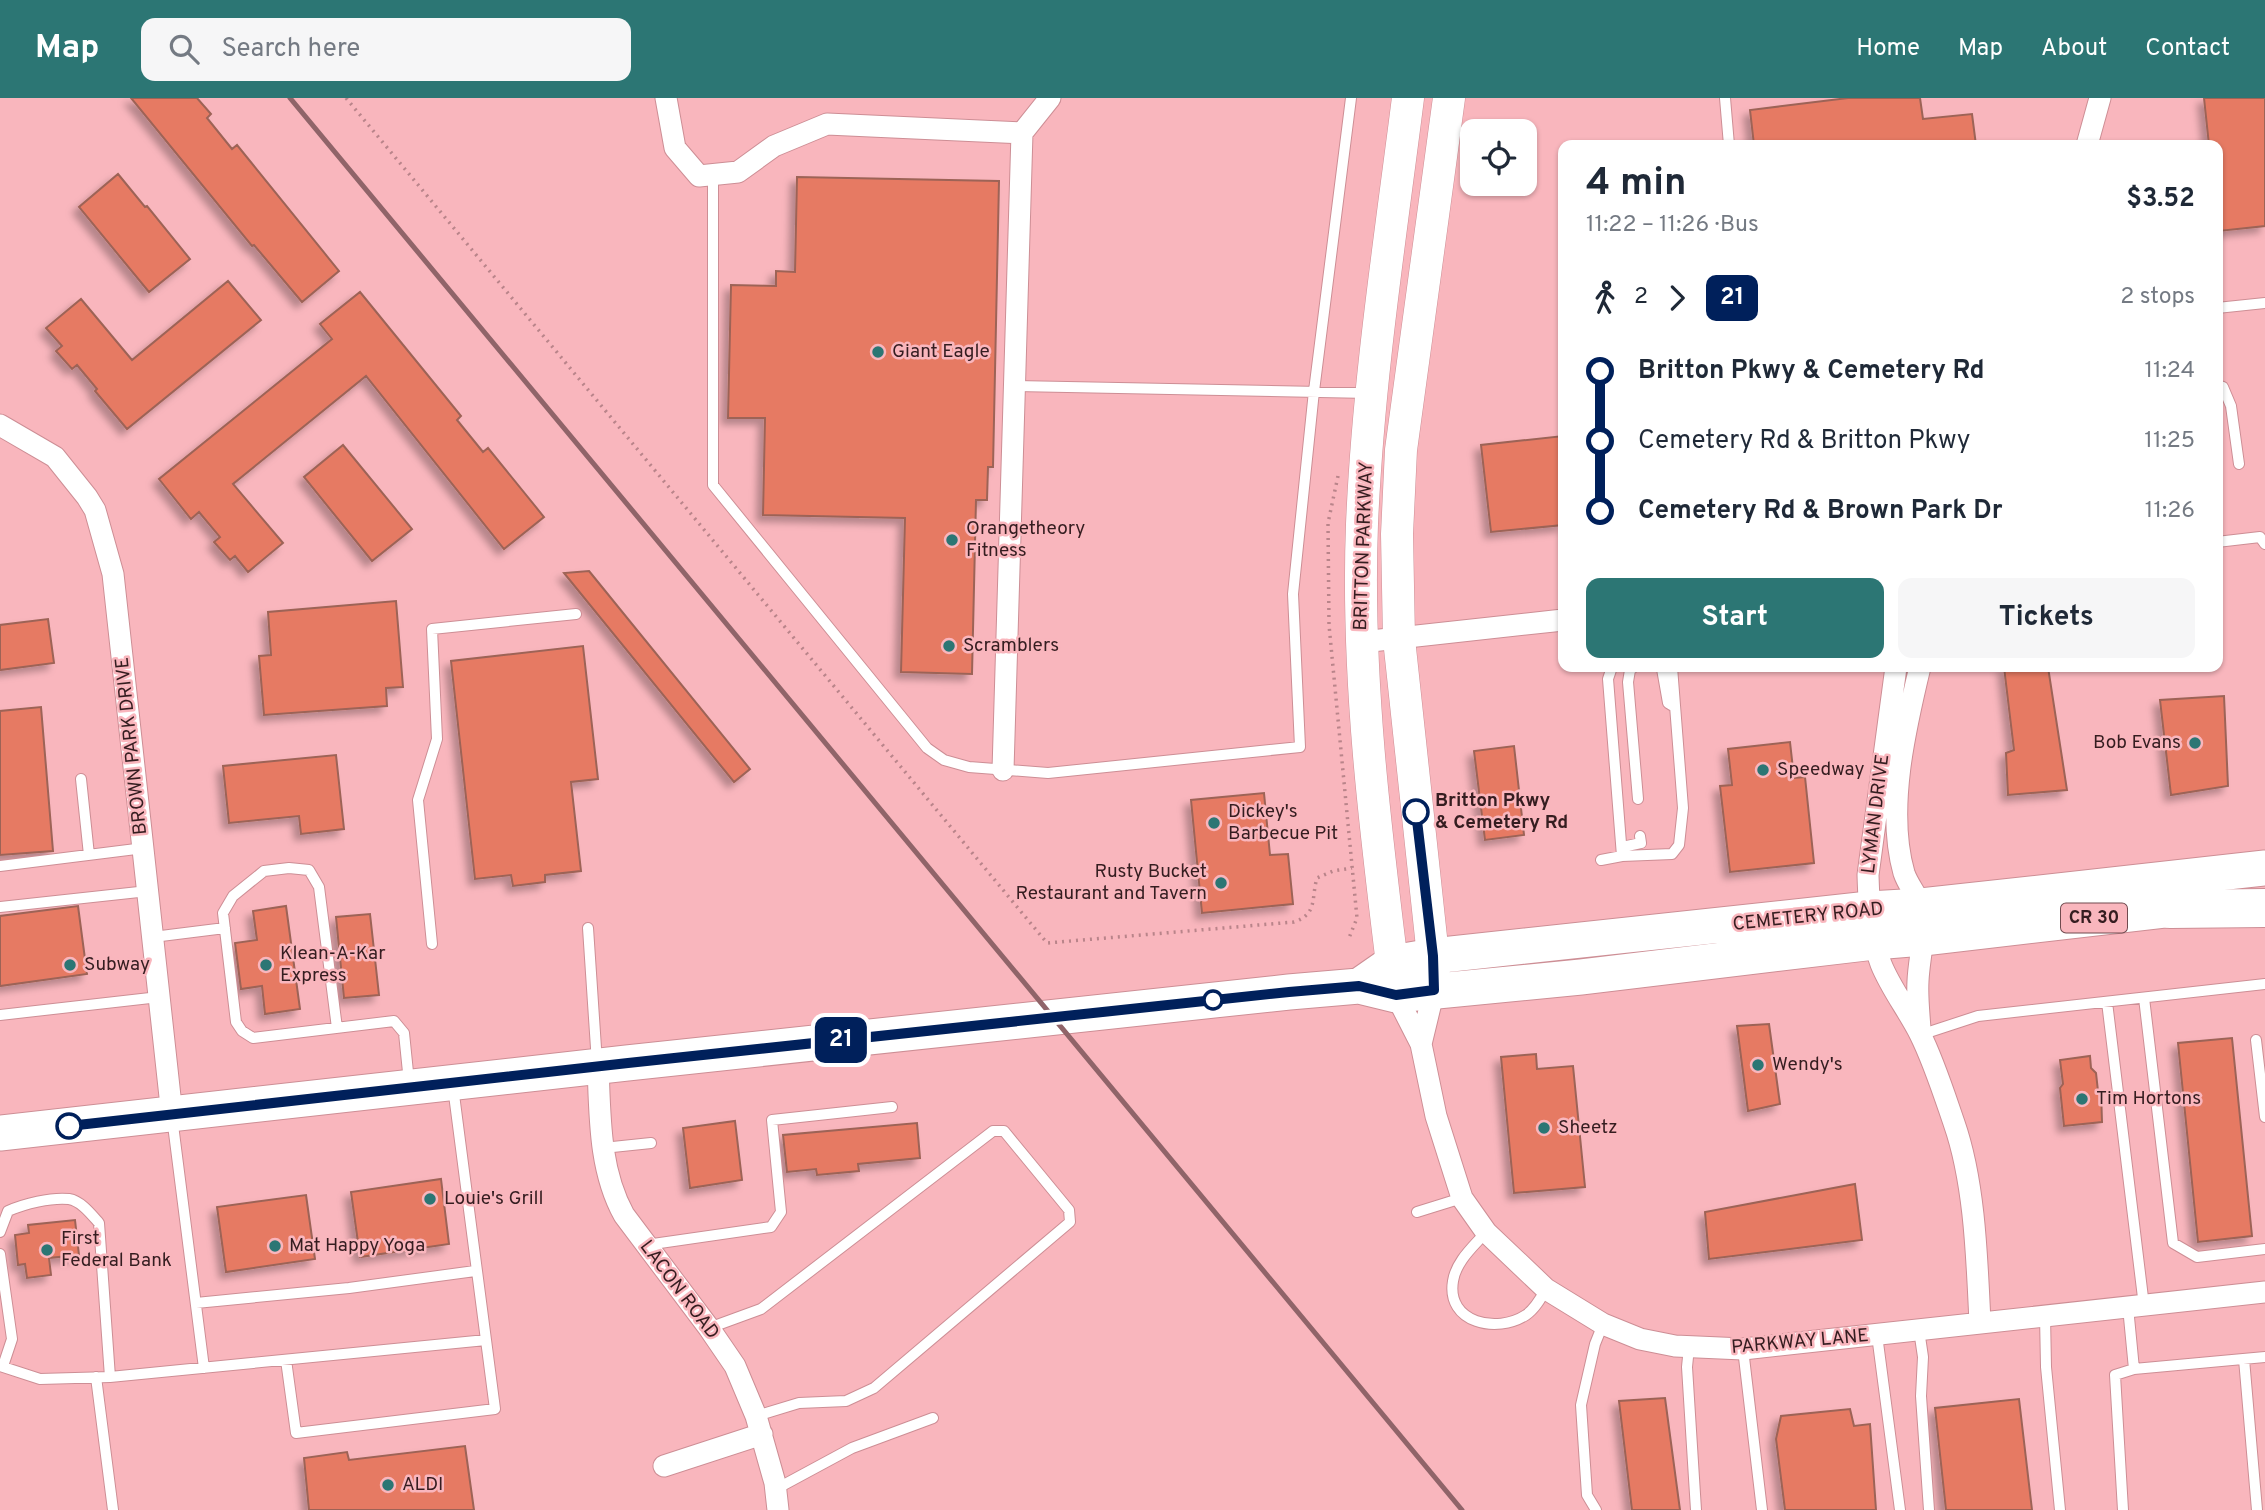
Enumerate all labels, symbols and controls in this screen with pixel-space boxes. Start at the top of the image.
search box [141,18,631,81]
text: Map [35,28,99,70]
icon: search [165,30,203,68]
text: Search here [221,33,360,66]
text: Home [1856,34,1920,64]
text: Map [1958,34,2003,64]
text: About [2041,34,2107,64]
text: Contact [2145,34,2230,64]
map controls [1460,119,1537,196]
button: locate [1460,119,1537,196]
text: 4 min [1586,160,1686,209]
text: $3.52 [2126,183,2195,216]
text: 11:22 – 11:26 · Bus [1586,211,1759,240]
icon: walk [1586,279,1624,317]
icon: forward [1658,279,1696,317]
text: 2 [1634,283,1648,312]
text: 21 [1720,283,1744,313]
text: 2 stops [2120,283,2195,312]
place label: Giant Eagle [892,340,990,364]
marker: Giant Eagle [870,344,886,360]
text: Britton Pkwy & Cemetery Rd [1638,355,1985,388]
text: 11:24 [2145,357,2195,386]
text: Cemetery Rd & Britton Pkwy [1638,425,1970,458]
text: 11:25 [2144,427,2195,456]
street label: BRITTON PARKWAY [1349,461,1379,631]
text: Cemetery Rd & Brown Park Dr [1638,495,2003,528]
text: 11:26 [2145,497,2195,526]
place label: Orangetheory Fitness [966,517,1085,563]
marker: Orangetheory Fitness [944,532,960,548]
button: Start [1586,578,1884,658]
button: Tickets [1898,578,2195,658]
place label: Scramblers [963,634,1059,658]
marker: Scramblers [941,638,957,654]
street label: BROWN PARK DRIVE [111,656,153,836]
place label: Bob Evans [2093,731,2181,755]
marker: Bob Evans [2187,735,2203,751]
street label: LYMAN DRIVE [1857,753,1895,875]
place label: Speedway [1777,758,1865,782]
marker: Speedway [1755,762,1771,778]
place label: Britton Pkwy & Cemetery Rd [1435,789,1568,835]
marker: Britton Pkwy & Cemetery Rd [1403,799,1429,825]
place label: Dickey's Barbecue Pit [1228,800,1338,846]
marker: Dickey's Barbecue Pit [1206,815,1222,831]
place label: Rusty Bucket Restaurant and Tavern [1016,860,1207,906]
marker: Rusty Bucket Restaurant and Tavern [1213,875,1229,891]
street label: CEMETERY ROAD [1731,897,1885,937]
road number: CR 30 [2061,904,2127,932]
place label: Klean-A-Kar Express [280,942,386,988]
place label: Subway [84,953,150,977]
marker: Subway [62,957,78,973]
marker: Klean-A-Kar Express [258,957,274,973]
unlabelled marker [1203,990,1223,1010]
line badge: 21 [810,1017,872,1063]
text: 21 [829,1025,853,1055]
place label: Wendy's [1772,1053,1843,1077]
marker: Wendy's [1750,1057,1766,1073]
place label: Tim Hortons [2096,1087,2201,1111]
marker: Tim Hortons [2074,1091,2090,1107]
unlabelled marker [56,1113,82,1139]
place label: Sheetz [1558,1116,1618,1140]
marker: Sheetz [1536,1120,1552,1136]
place label: Louie's Grill [444,1187,544,1211]
marker: Louie's Grill [422,1191,438,1207]
place label: First Federal Bank [61,1227,172,1273]
place label: Mat Happy Yoga [289,1234,425,1258]
street label: LACON ROAD [634,1236,724,1344]
marker: Mat Happy Yoga [267,1238,283,1254]
marker: First Federal Bank [39,1242,55,1258]
street label: PARKWAY LANE [1730,1324,1870,1360]
place label: ALDI [402,1473,443,1497]
marker: ALDI [380,1477,396,1493]

